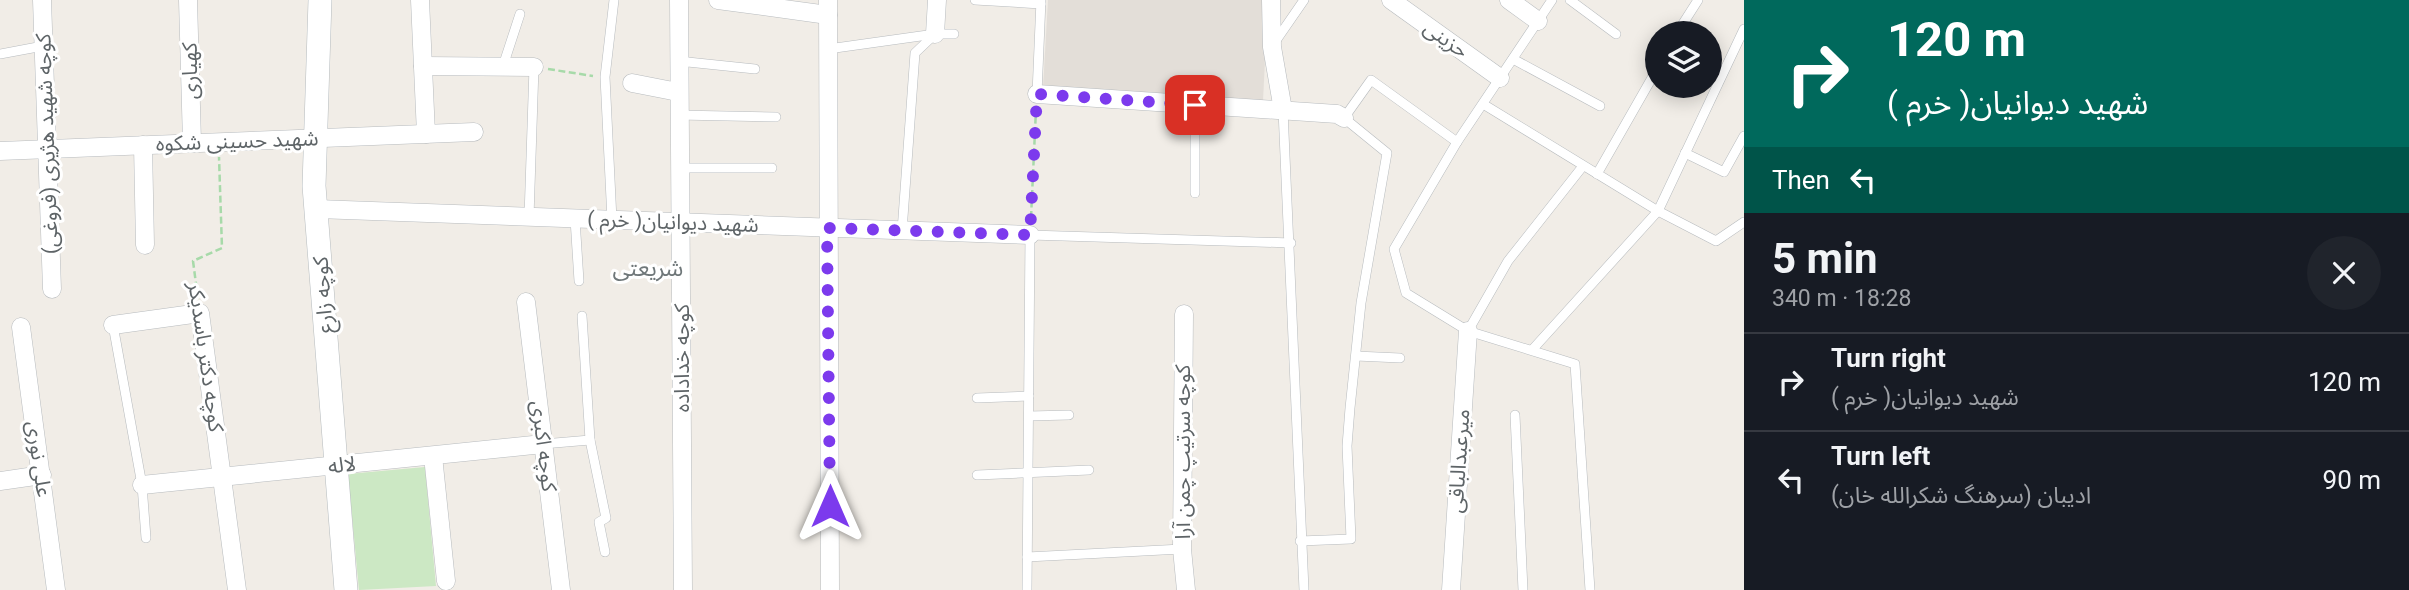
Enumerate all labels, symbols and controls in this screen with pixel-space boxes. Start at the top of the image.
text: 120 m [1887,11,2026,68]
street label: حزینی [1419,15,1473,63]
map controls [1645,21,1722,98]
button: layers [1645,21,1722,98]
icon: right [1772,28,1863,119]
street label: کوچه شهید هژیری (فروغی) [31,33,64,255]
street label: کهیاری [177,42,202,100]
pin [1165,75,1225,135]
text: شهید دیوانیان( خرم ) [1887,84,2148,122]
icon: arrive [1176,86,1214,124]
street label: شهید حسینی شکوه [155,126,319,156]
icon: left [1844,161,1882,199]
text: Then [1772,165,1830,195]
street label: شهید دیوانیان( خرم ) [587,207,759,241]
text: 5 min [1772,234,1878,283]
button: close [2307,236,2381,310]
street label: کوچه زارع [308,255,341,334]
district label: شریعتی [613,255,683,282]
street label: کوچه دکتر باسدیکر [182,280,228,434]
text: 340 m · 18:28 [1772,285,1911,312]
street label: کوچه خداداده [670,303,695,412]
text: Turn right [1831,343,1946,373]
icon: right [1772,363,1810,401]
street label: کوچه سرتیپ چمن آرا [1171,364,1197,539]
text: 120 m [2308,367,2381,397]
text: شهید دیوانیان( خرم ) [1831,384,2019,411]
street label: کوچه اکبری [525,399,562,493]
street label: میرعبدالباقی [1443,408,1475,514]
street label: علی نوری [22,419,56,499]
text: Turn left [1831,441,1930,471]
street label: لاله [327,452,357,478]
icon: left [1772,461,1810,499]
text: 90 m [2323,465,2381,495]
position arrow [793,469,867,543]
text: ادیبان (سرهنگ شکرالله خان) [1831,482,2091,509]

